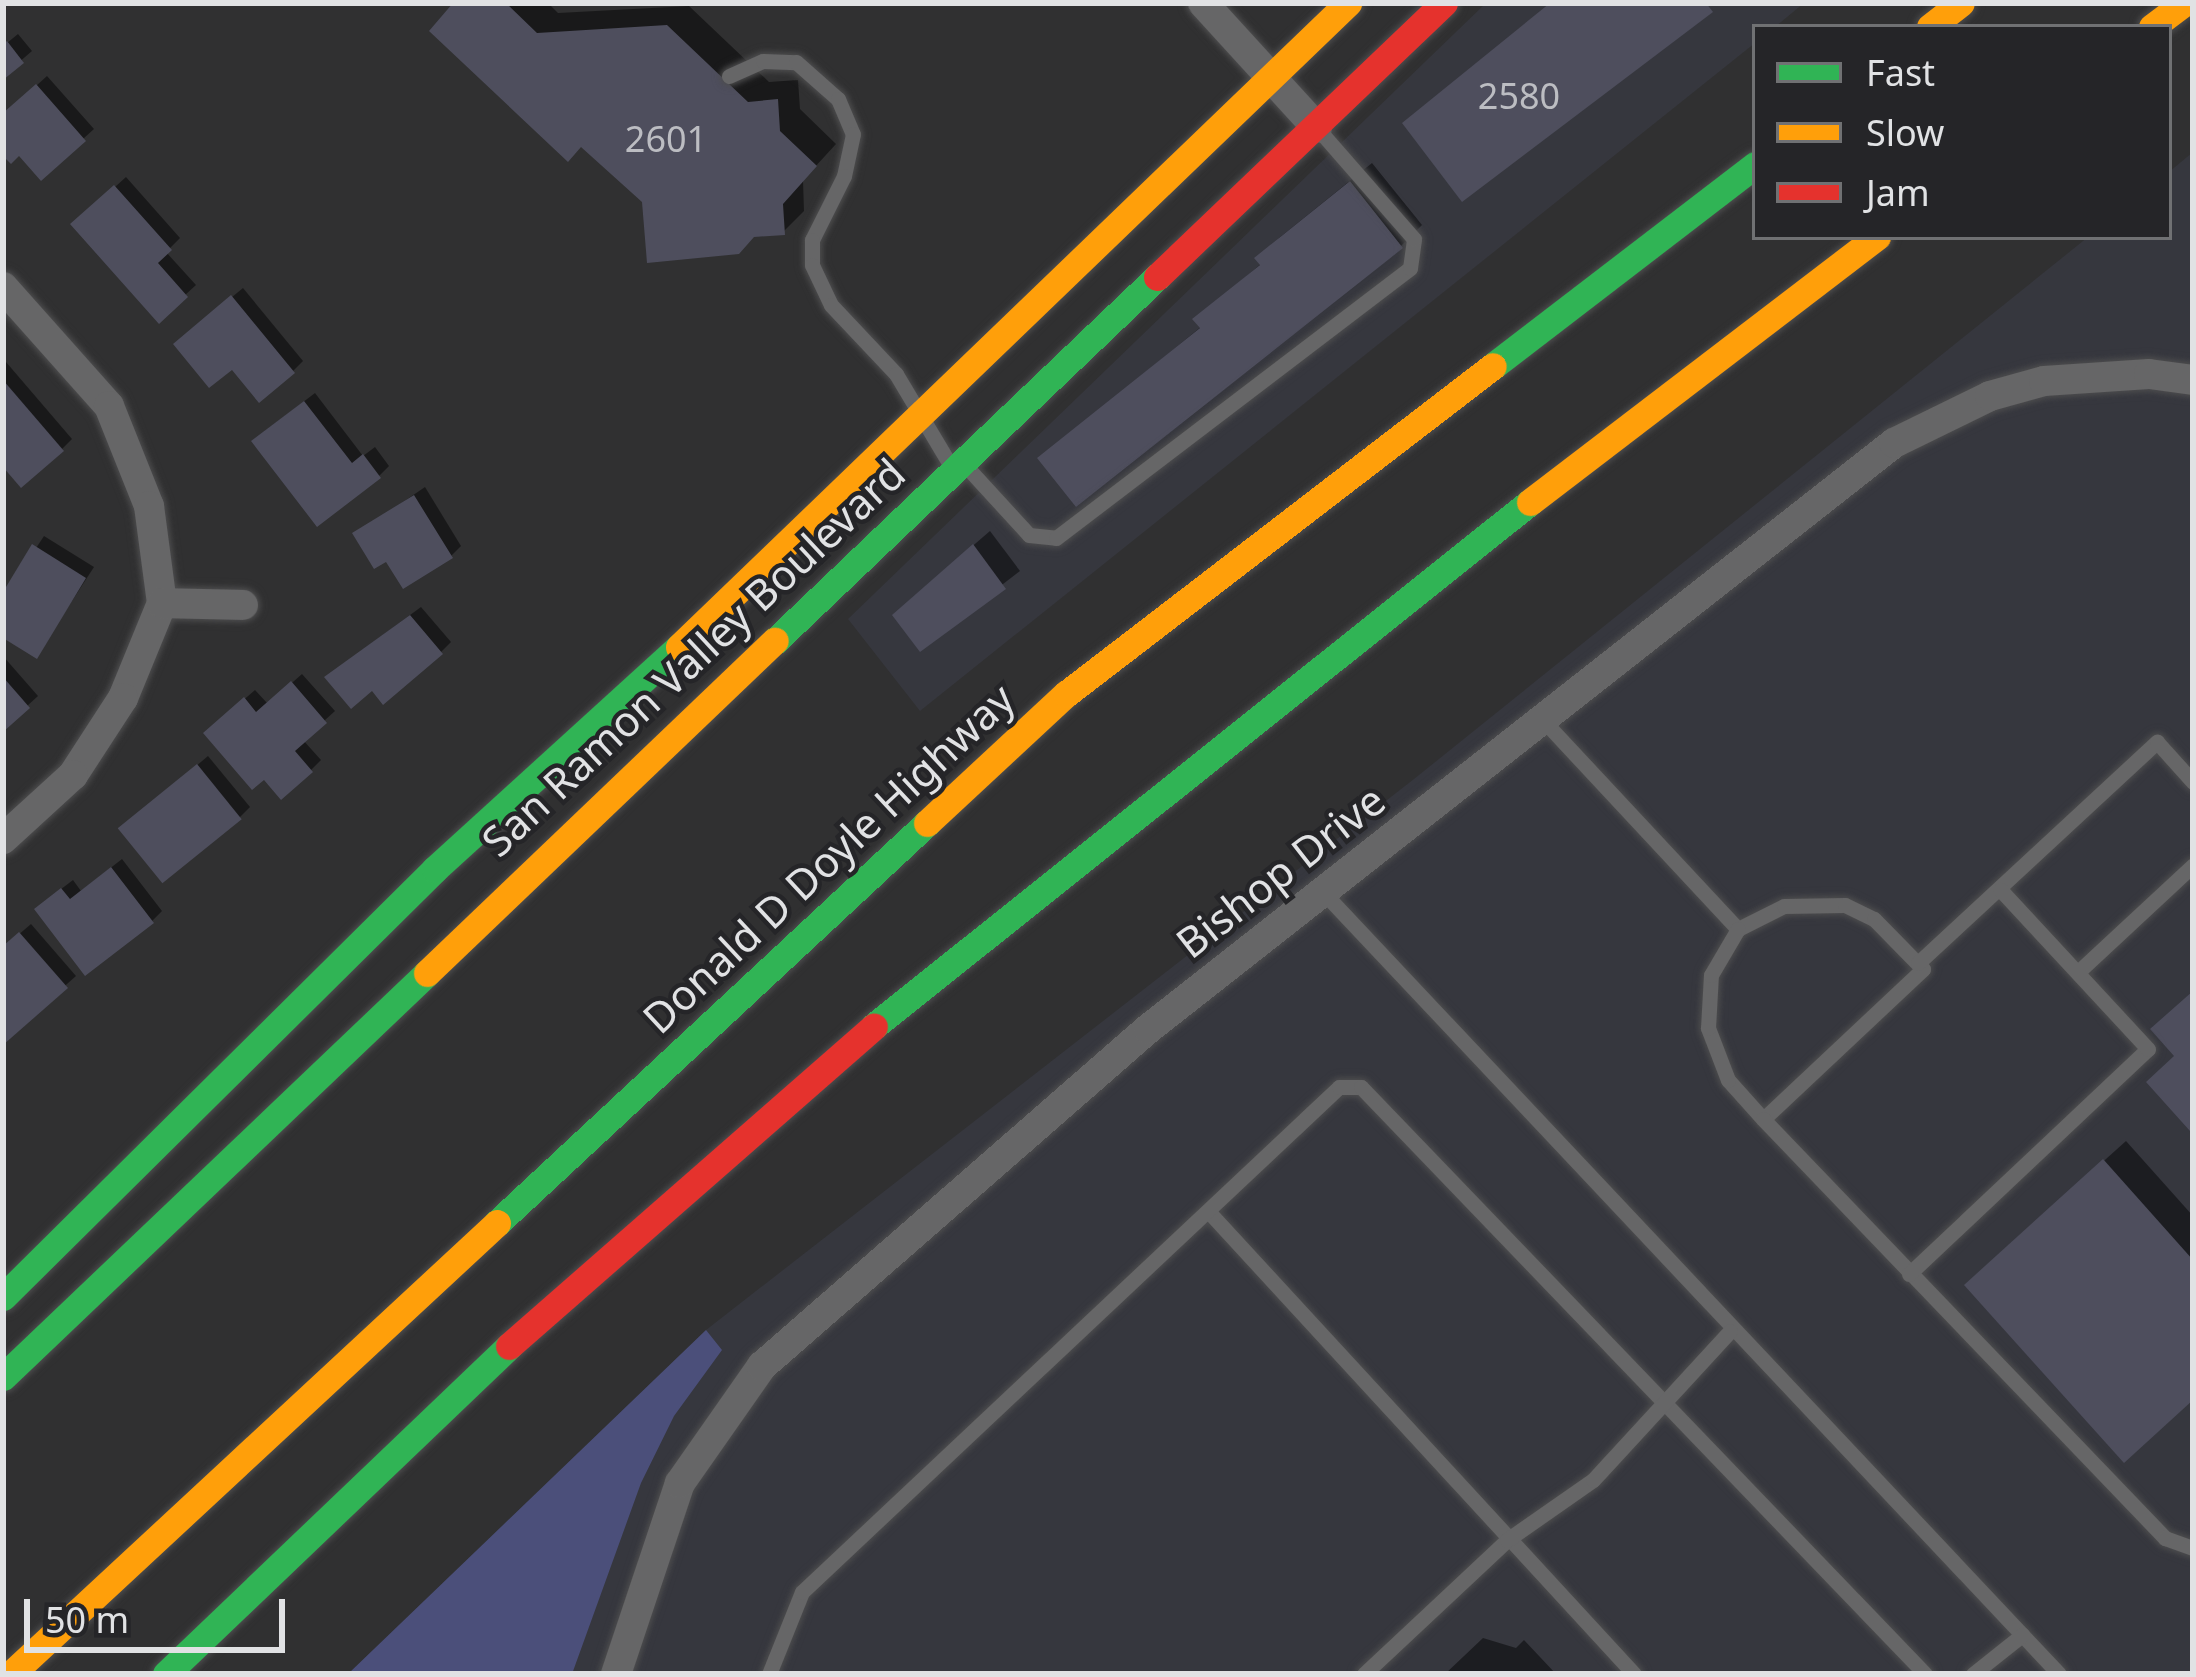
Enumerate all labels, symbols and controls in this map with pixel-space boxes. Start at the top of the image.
legend [1752,24,2172,240]
text: Fast [1866,48,1935,97]
house number: 2580 [1478,74,1560,118]
text: Slow [1866,108,1944,157]
house number: 2601 [625,117,707,161]
text: Jam [1866,168,1930,217]
street label: San Ramon Valley Boulevard [471,448,915,866]
street label: Donald D Doyle Highway [632,673,1024,1043]
street label: Bishop Drive [1166,774,1394,968]
scale bar [30,1575,291,1649]
text: 50 m [45,1595,129,1644]

